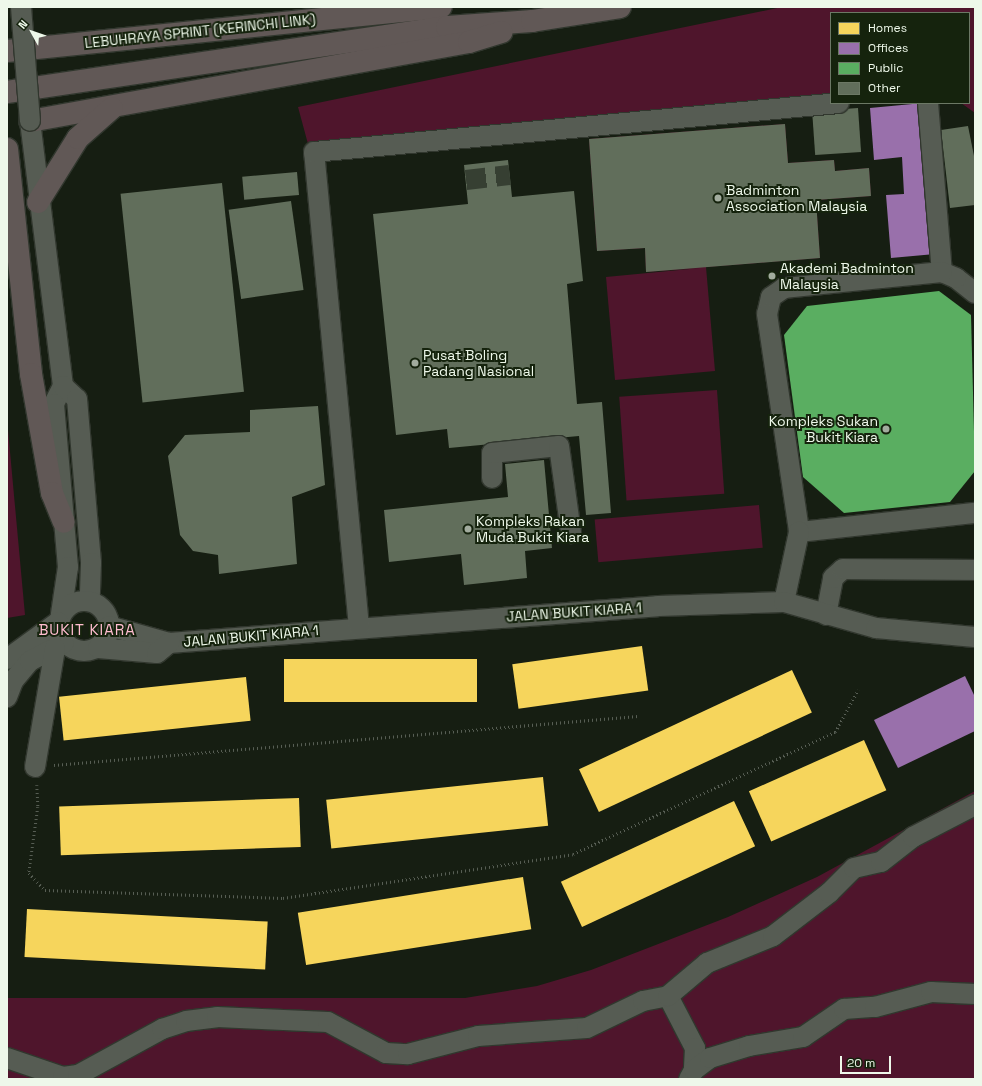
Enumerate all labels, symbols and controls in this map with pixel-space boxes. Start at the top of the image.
street label: LEBUHRAYA SPRINT (KERINCHI LINK) [83,10,317,52]
north arrow [12,12,52,52]
legend [830,12,970,104]
text: N [15,17,31,32]
text: Homes [868,20,907,36]
text: Offices [868,40,908,56]
text: Public [868,60,903,76]
text: Other [868,80,901,96]
place label: Badminton Association Malaysia [726,182,867,214]
marker: Badminton Association Malaysia [713,193,723,203]
place label: Akademi Badminton Malaysia [780,260,914,292]
marker: Akademi Badminton Malaysia [767,271,777,281]
place label: Pusat Boling Padang Nasional [423,347,534,380]
marker: Pusat Boling Padang Nasional [410,358,420,368]
place label: Kompleks Sukan Bukit Kiara [769,413,878,446]
marker: Kompleks Sukan Bukit Kiara [881,424,891,434]
place label: Kompleks Rakan Muda Bukit Kiara [476,513,589,546]
marker: Kompleks Rakan Muda Bukit Kiara [463,524,473,534]
street label: JALAN BUKIT KIARA 1 [505,599,643,625]
district label: BUKIT KIARA [38,621,136,639]
street label: JALAN BUKIT KIARA 1 [182,622,320,650]
scale bar [842,1048,893,1074]
text: 20 m [847,1055,875,1071]

